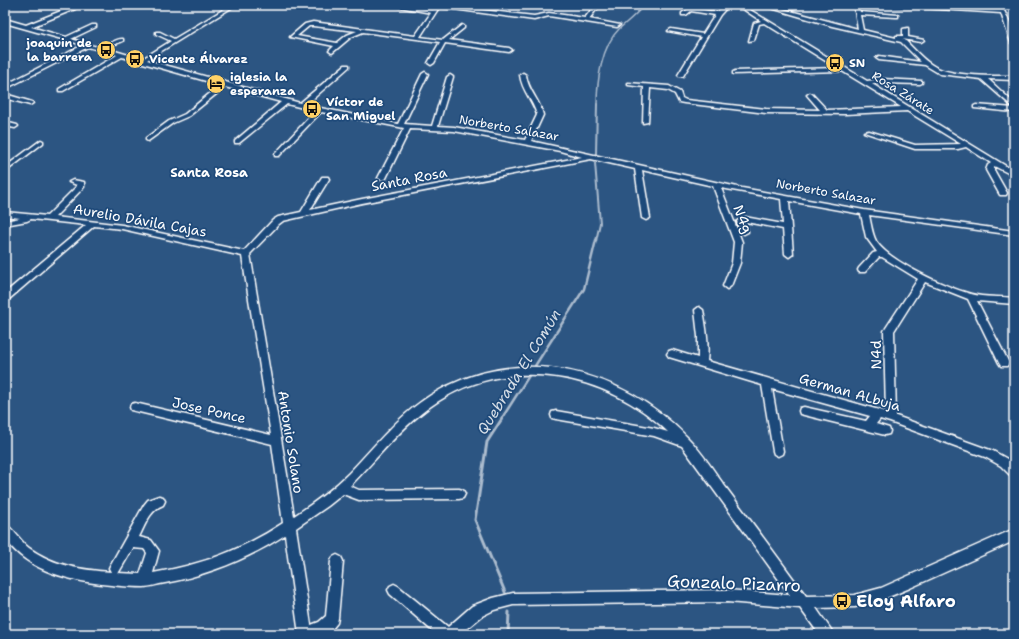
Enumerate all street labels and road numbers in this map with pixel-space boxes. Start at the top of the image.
street label: Rosa Zárate [869,68,937,119]
street label: Norberto Salazar [458,111,561,145]
street label: Santa Rosa [369,163,449,195]
street label: Norberto Salazar [775,175,878,209]
street label: Aurelio Dávila Cajas [72,199,208,241]
street label: N4g [729,202,757,236]
street label: N4d [867,340,885,370]
street label: German ALbuja [797,369,903,415]
street label: Antonio Solano [274,389,308,495]
street label: Jose Ponce [170,393,248,427]
street label: Gonzalo Pizarro [667,570,801,596]

